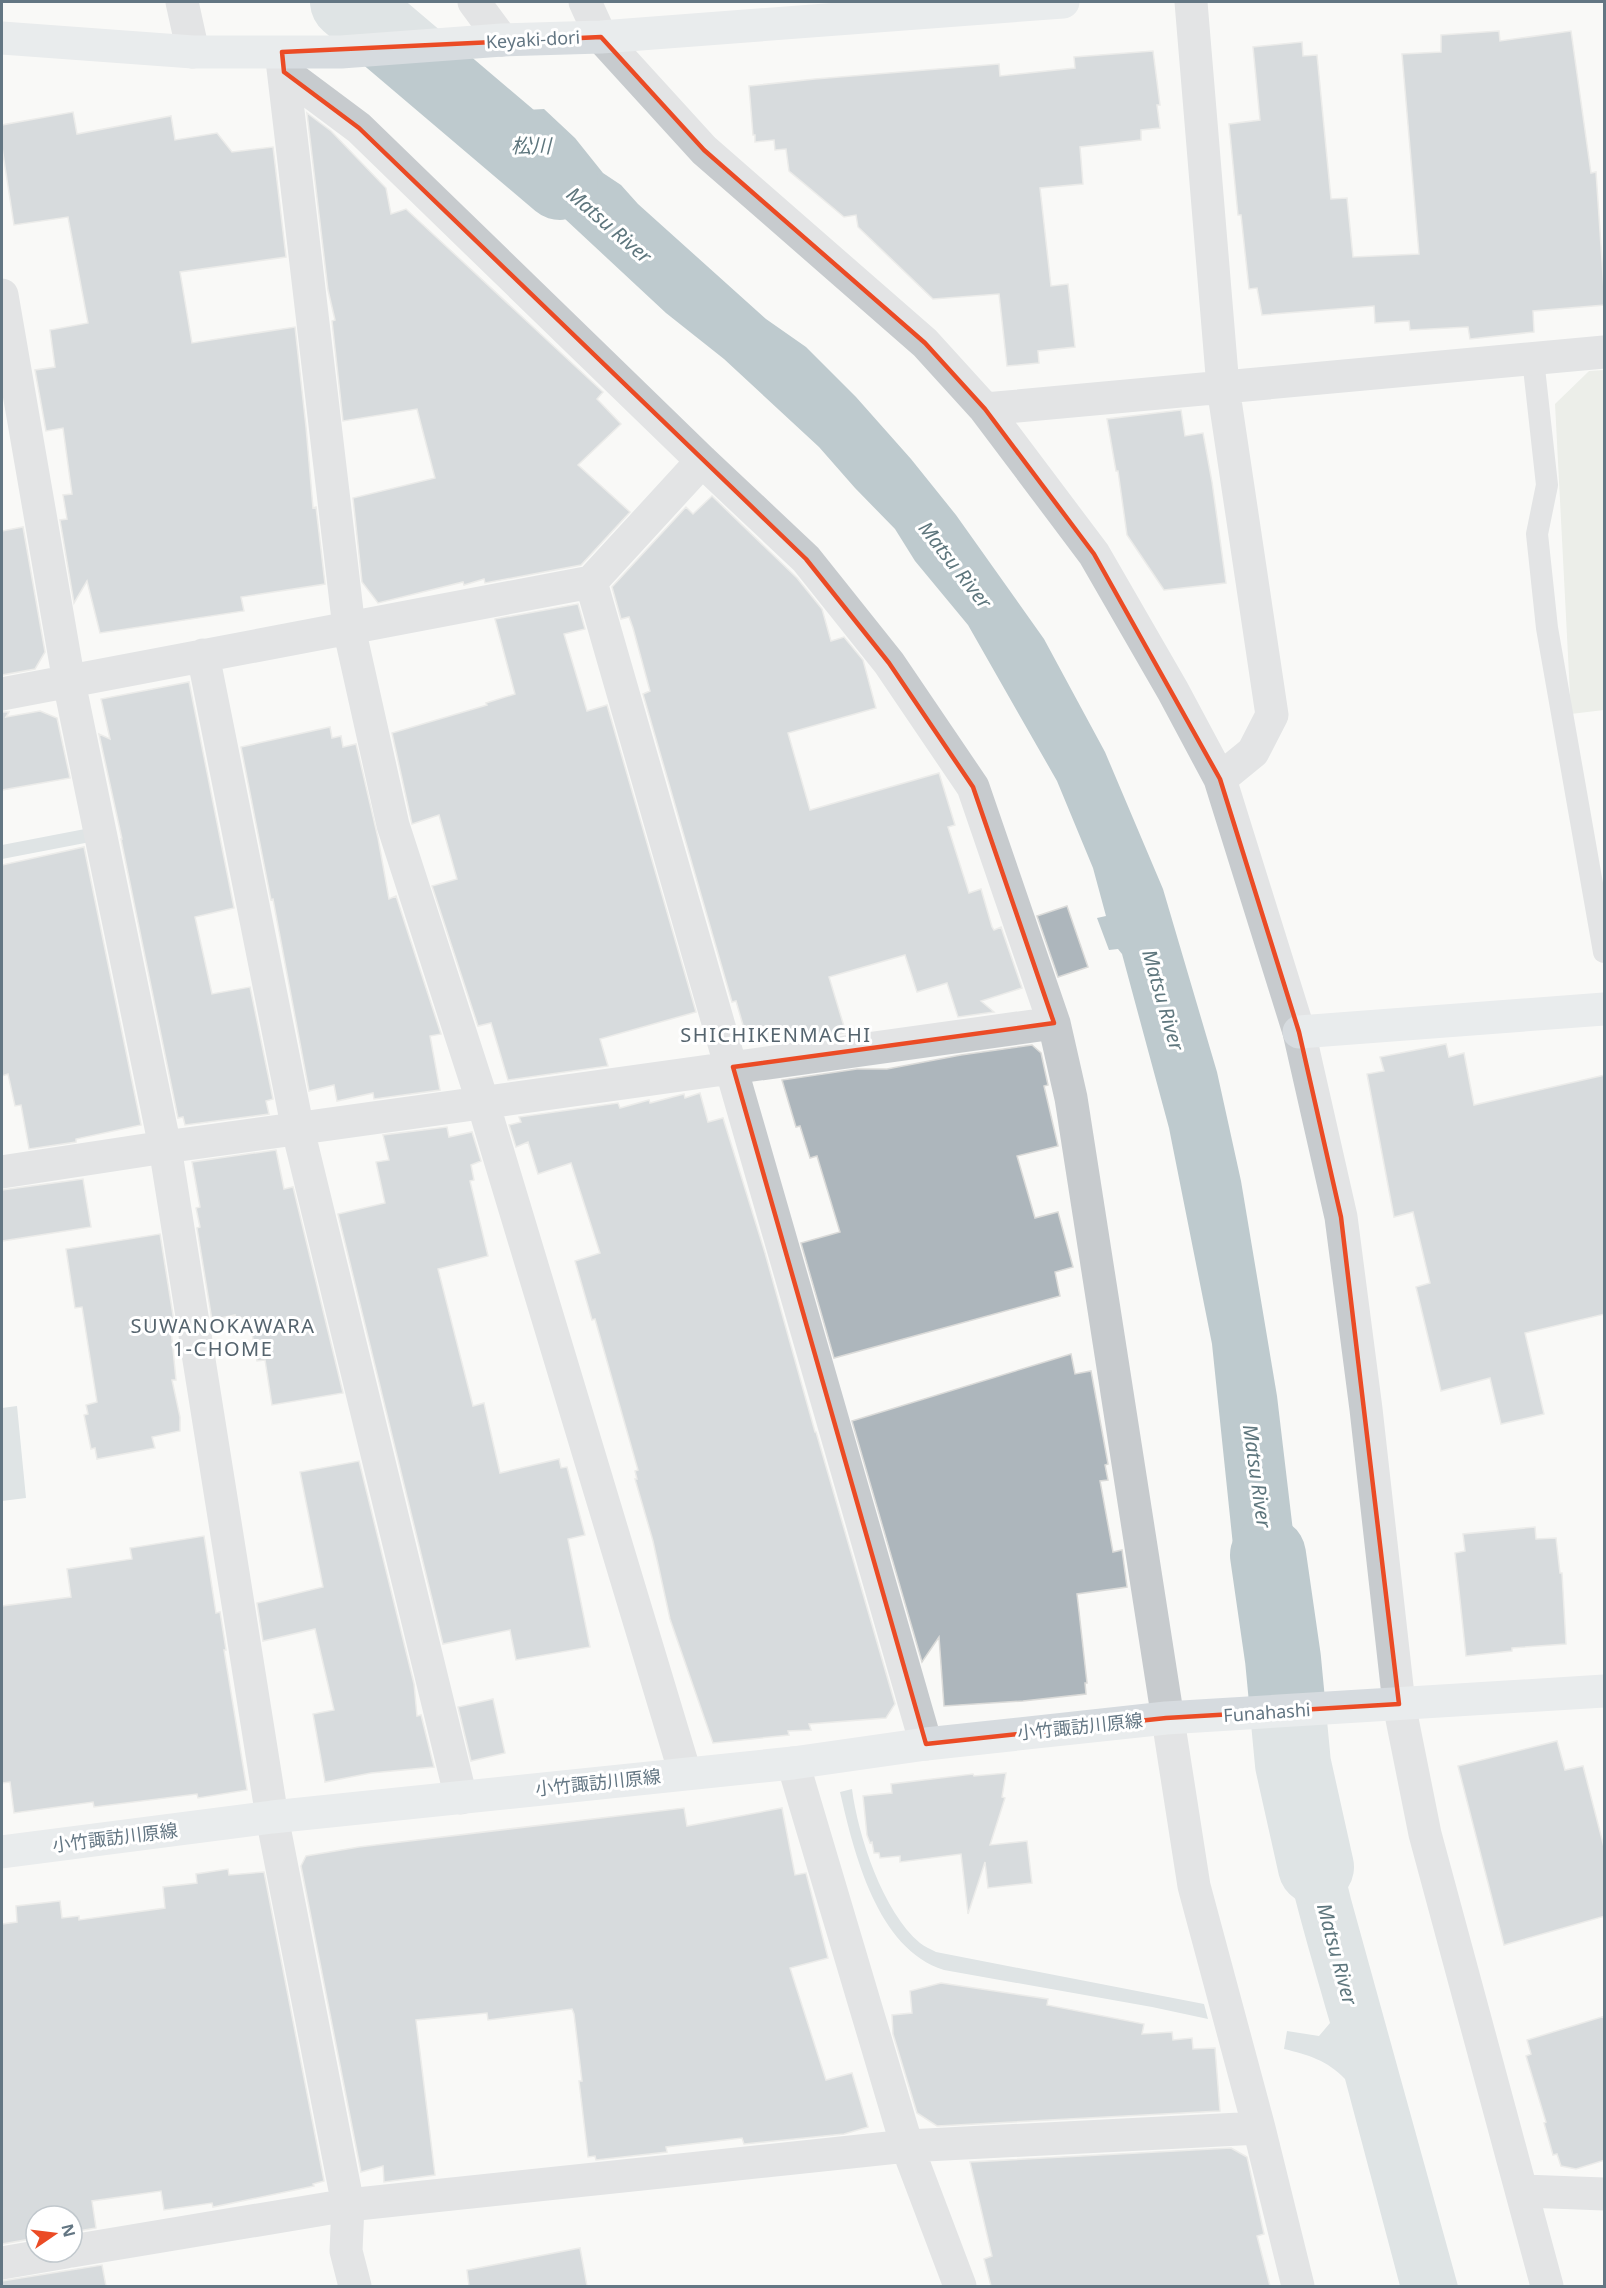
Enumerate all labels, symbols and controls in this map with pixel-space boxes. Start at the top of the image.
street label: Keyaki-dori [485,25,581,53]
water label: 松川 [511,132,553,159]
water label: Matsu River [561,180,658,270]
water label: Matsu River [913,515,999,615]
water label: Matsu River [1136,946,1191,1055]
district label: SHICHIKENMACHI [680,1021,872,1048]
district label: SUWANOKAWARA 1-CHOME [130,1312,316,1362]
water label: Matsu River [1237,1422,1278,1530]
street label: Funahashi [1223,1697,1311,1727]
street label: 小竹諏訪川原線 [1016,1707,1144,1745]
street label: 小竹諏訪川原線 [534,1763,662,1801]
street label: 小竹諏訪川原線 [51,1817,179,1857]
water label: Matsu River [1311,1900,1364,2009]
north arrow [24,2204,84,2264]
text: N [56,2221,81,2239]

